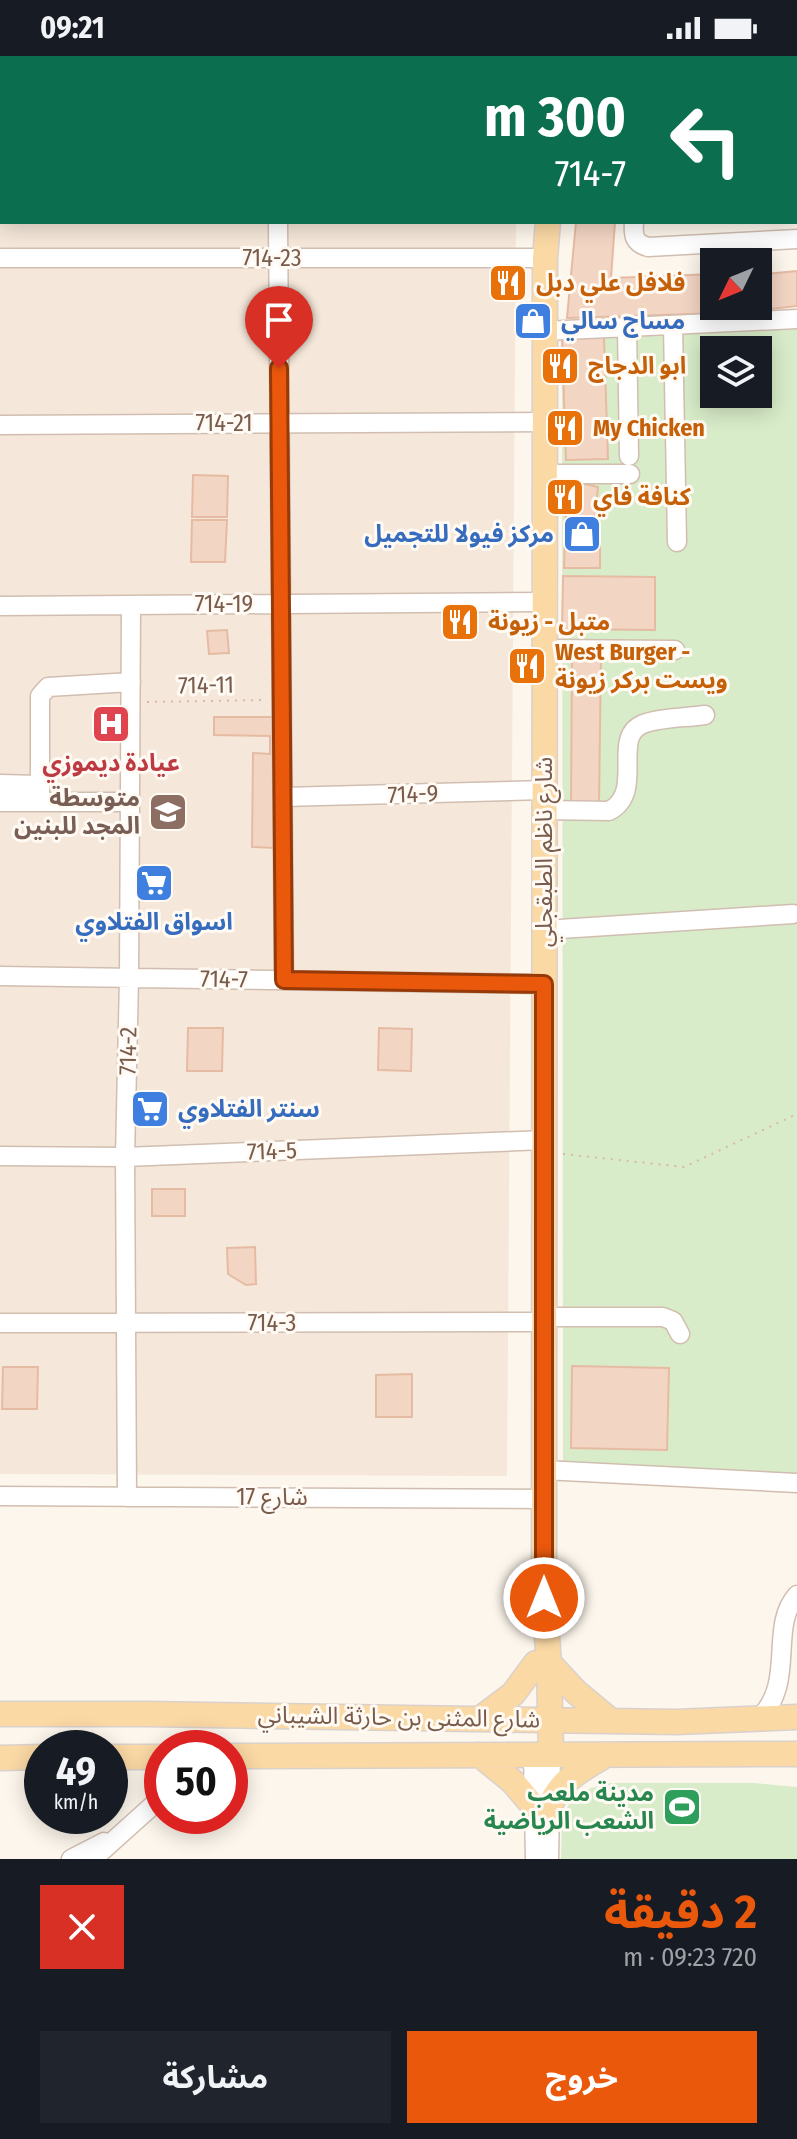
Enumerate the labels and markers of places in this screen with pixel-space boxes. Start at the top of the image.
restaurant icon: فلافل علي دبل [487,262,529,304]
place label: فلافل علي دبل [536,269,685,303]
pin [245,286,313,368]
shop icon: مساج سالي [512,300,554,342]
place label: مساج سالي [561,307,685,341]
restaurant icon: ابو الدجاج [539,345,581,387]
place label: ابو الدجاج [588,352,686,383]
restaurant icon: My Chicken [544,407,586,449]
place label: My Chicken [593,414,705,442]
restaurant icon: كنافة فاي [544,476,586,518]
place label: كنافة فاي [593,483,692,517]
shop icon: مركز فيولا للتجميل [561,513,603,555]
place label: مركز فيولا للتجميل [364,520,554,548]
restaurant icon: متبل - زيونة [439,601,481,643]
place label: متبل - زيونة [488,608,610,636]
place label: West Burger - ويست بركر زيونة [555,638,728,694]
restaurant icon: West Burger - ويست بركر زيونة [506,645,548,687]
hospital icon: عيادة ديموزي [90,703,132,745]
place label: عيادة ديموزي [42,749,180,783]
place label: متوسطة المجد للبنين [14,784,140,840]
school or university icon: متوسطة المجد للبنين [147,791,189,833]
supermarket icon: اسواق الفتلاوي [133,862,175,904]
place label: اسواق الفتلاوي [75,908,233,942]
supermarket icon: سنتر الفتلاوي [129,1088,171,1130]
place label: سنتر الفتلاوي [178,1095,320,1129]
place label: مدينة ملعب الشعب الرياضية [484,1779,654,1836]
sports icon: مدينة ملعب الشعب الرياضية [661,1786,703,1828]

